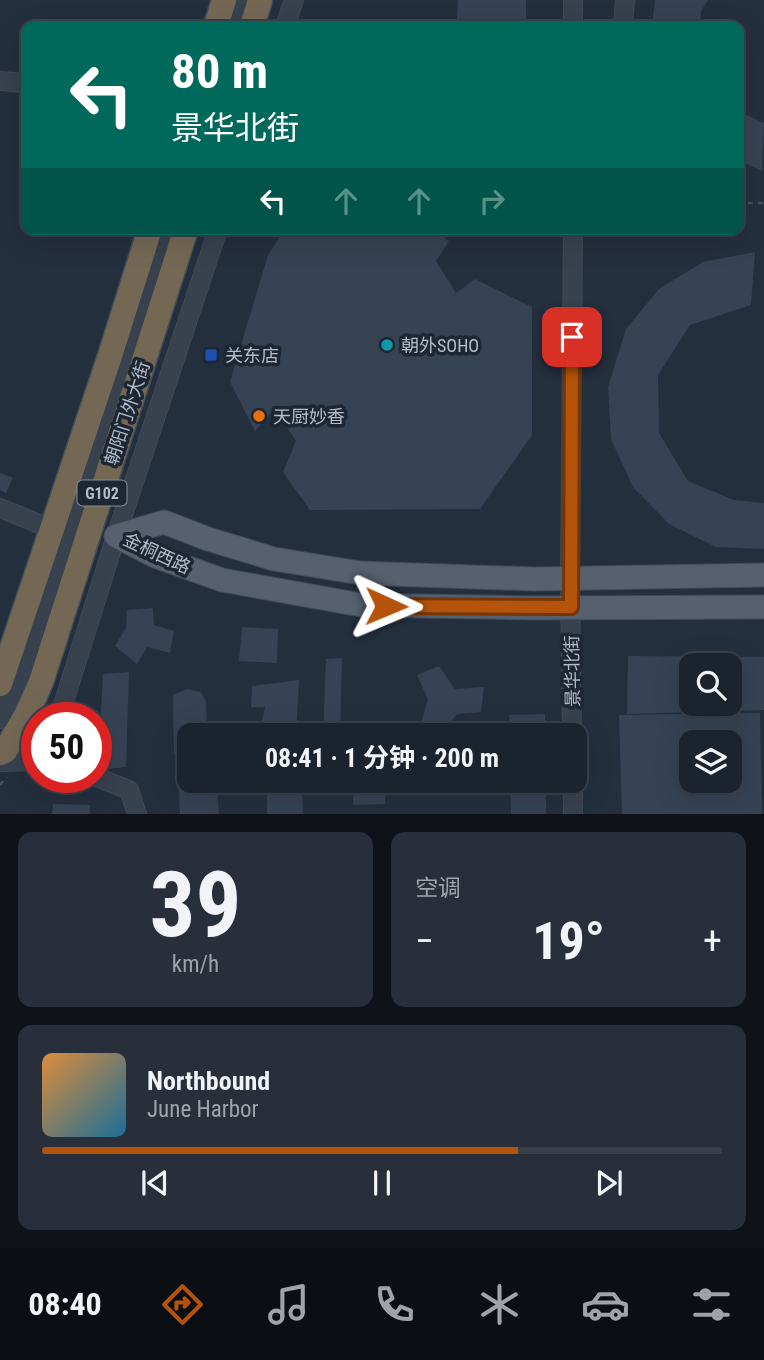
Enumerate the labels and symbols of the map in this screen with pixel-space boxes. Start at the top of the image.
pin [542,307,602,367]
place label: 朝外SOHO [401,335,479,356]
marker: 朝外SOHO [379,337,395,353]
place label: 关东店 [225,345,279,366]
marker: 关东店 [203,347,219,363]
street label: 朝阳门外大街 [100,358,154,468]
place label: 天厨妙香 [273,406,345,427]
marker: 天厨妙香 [251,408,267,424]
road number: G102 [78,480,126,506]
street label: 金桐西路 [120,528,194,578]
position arrow [349,569,423,643]
street label: 景华北街 [561,635,583,707]
speed limit sign: 50 [21,702,112,793]

